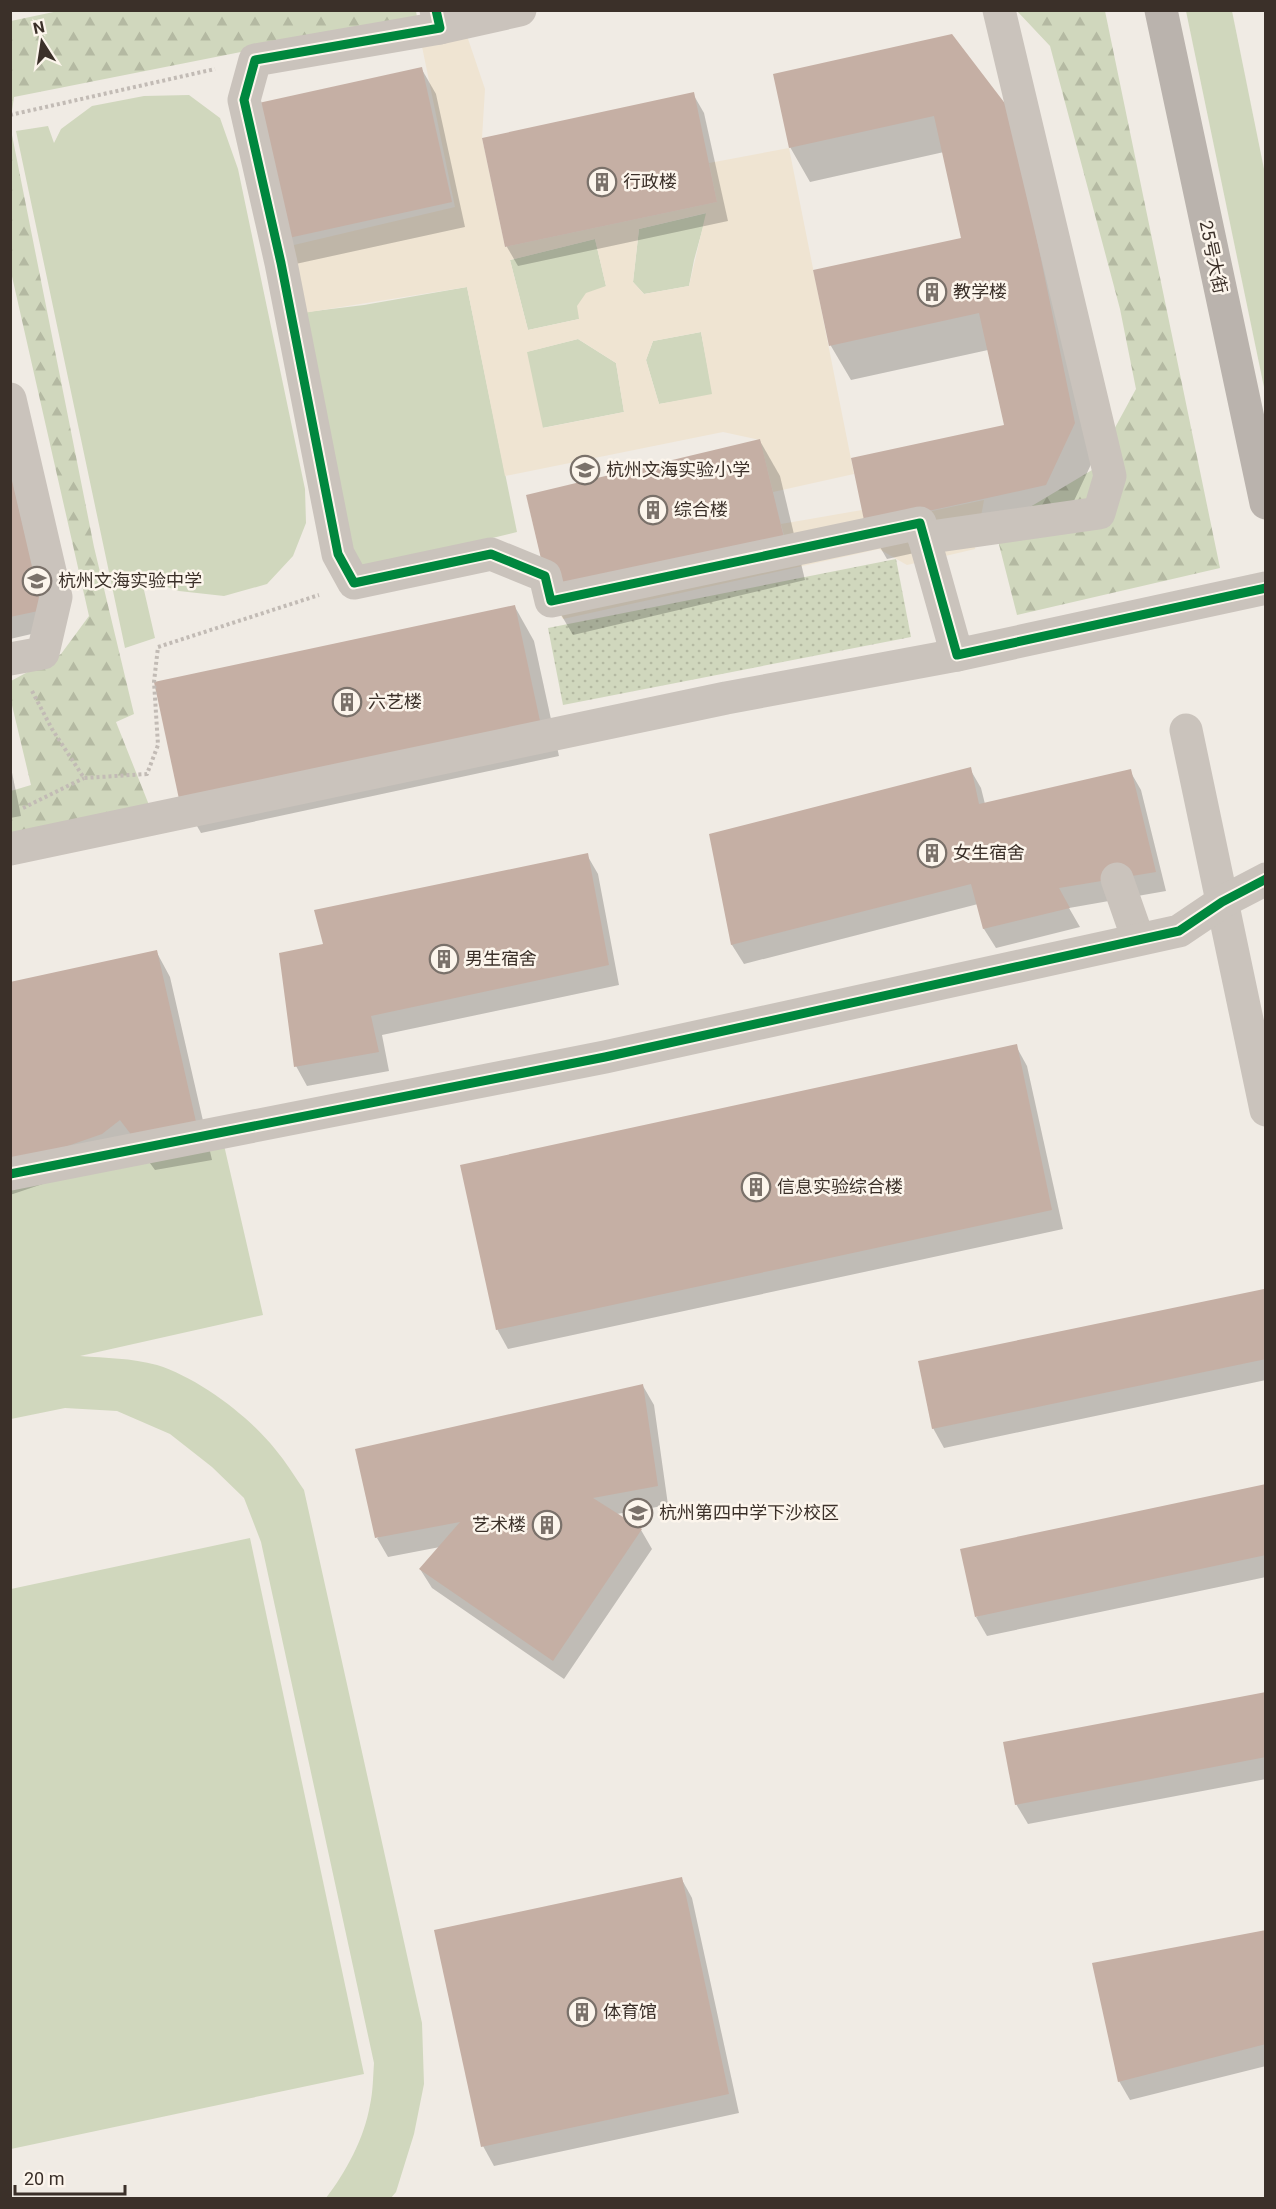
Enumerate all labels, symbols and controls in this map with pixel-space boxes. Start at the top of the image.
north arrow [12,12,72,72]
text: N [31,17,46,38]
building icon: 行政楼 [586,166,618,198]
place label: 行政楼 [623,171,677,192]
street label: 25号大街 [1196,218,1231,295]
building icon: 教学楼 [916,276,948,308]
place label: 教学楼 [953,281,1007,302]
school or university icon: 杭州文海实验小学 [569,454,601,486]
place label: 杭州文海实验小学 [606,459,750,480]
building icon: 综合楼 [637,494,669,526]
place label: 综合楼 [674,499,728,520]
school or university icon: 杭州文海实验中学 [21,565,53,597]
place label: 杭州文海实验中学 [58,570,202,591]
building icon: 六艺楼 [331,686,363,718]
place label: 六艺楼 [368,691,422,712]
building icon: 女生宿舍 [916,837,948,869]
place label: 女生宿舍 [953,842,1025,863]
building icon: 男生宿舍 [428,943,460,975]
place label: 男生宿舍 [465,948,537,969]
building icon: 信息实验综合楼 [740,1171,772,1203]
place label: 信息实验综合楼 [777,1176,903,1197]
school or university icon: 杭州第四中学下沙校区 [622,1497,654,1529]
place label: 杭州第四中学下沙校区 [659,1502,839,1523]
building icon: 艺术楼 [531,1509,563,1541]
place label: 艺术楼 [472,1514,526,1535]
building icon: 体育馆 [566,1996,598,2028]
place label: 体育馆 [603,2001,657,2022]
scale bar [15,2158,124,2196]
text: 20 m [24,2168,64,2189]

